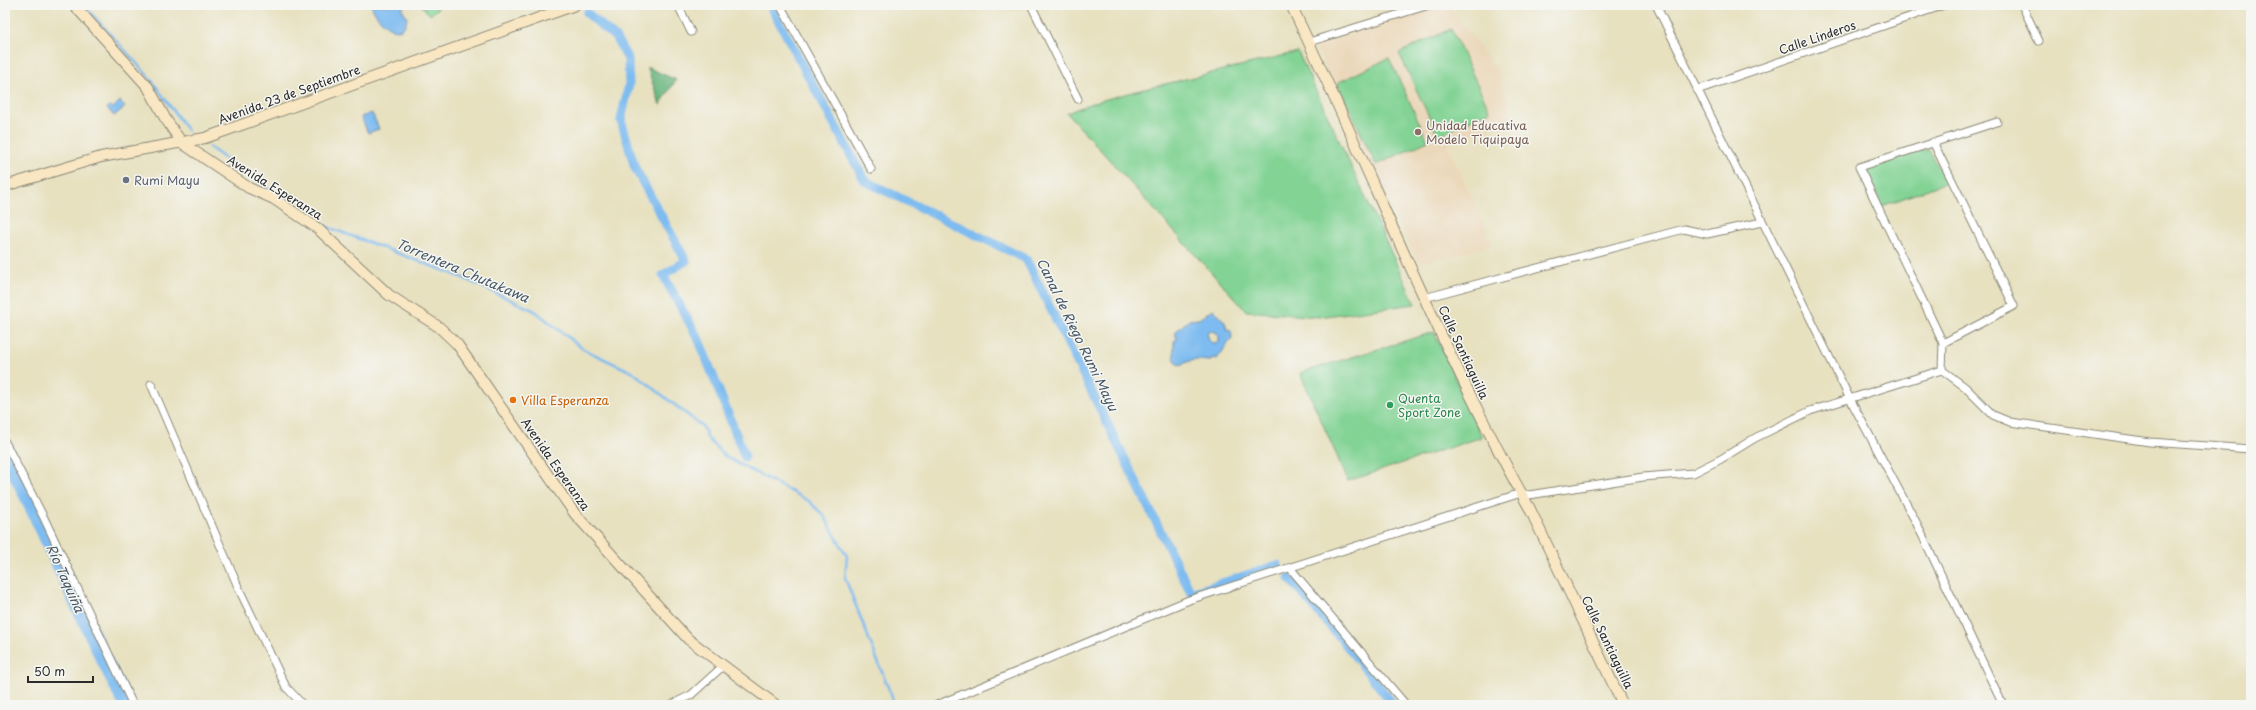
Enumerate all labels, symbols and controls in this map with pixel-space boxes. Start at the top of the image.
street label: Calle Linderos [1776,15,1858,59]
street label: Avenida 23 de Septiembre [215,60,363,128]
place label: Unidad Educativa Modelo Tiquipaya [1426,116,1530,148]
marker: Unidad Educativa Modelo Tiquipaya [1413,127,1423,137]
street label: Avenida Esperanza [224,150,327,224]
place label: Rumi Mayu [134,171,200,189]
marker: Rumi Mayu [121,175,131,185]
water label: Torrentera Chutakawa [394,233,533,307]
water label: Canal de Riego Rumi Mayu [1033,254,1124,415]
street label: Calle Santiaguilla [1434,302,1494,402]
place label: Quenta Sport Zone [1398,389,1461,421]
place label: Villa Esperanza [521,391,610,409]
marker: Villa Esperanza [508,395,518,405]
marker: Quenta Sport Zone [1385,400,1395,410]
street label: Avenida Esperanza [517,414,595,514]
water label: Río Taquiña [42,541,90,616]
street label: Calle Santiaguilla [1578,592,1638,692]
scale bar [28,658,93,684]
text: 50 m [34,662,65,680]

